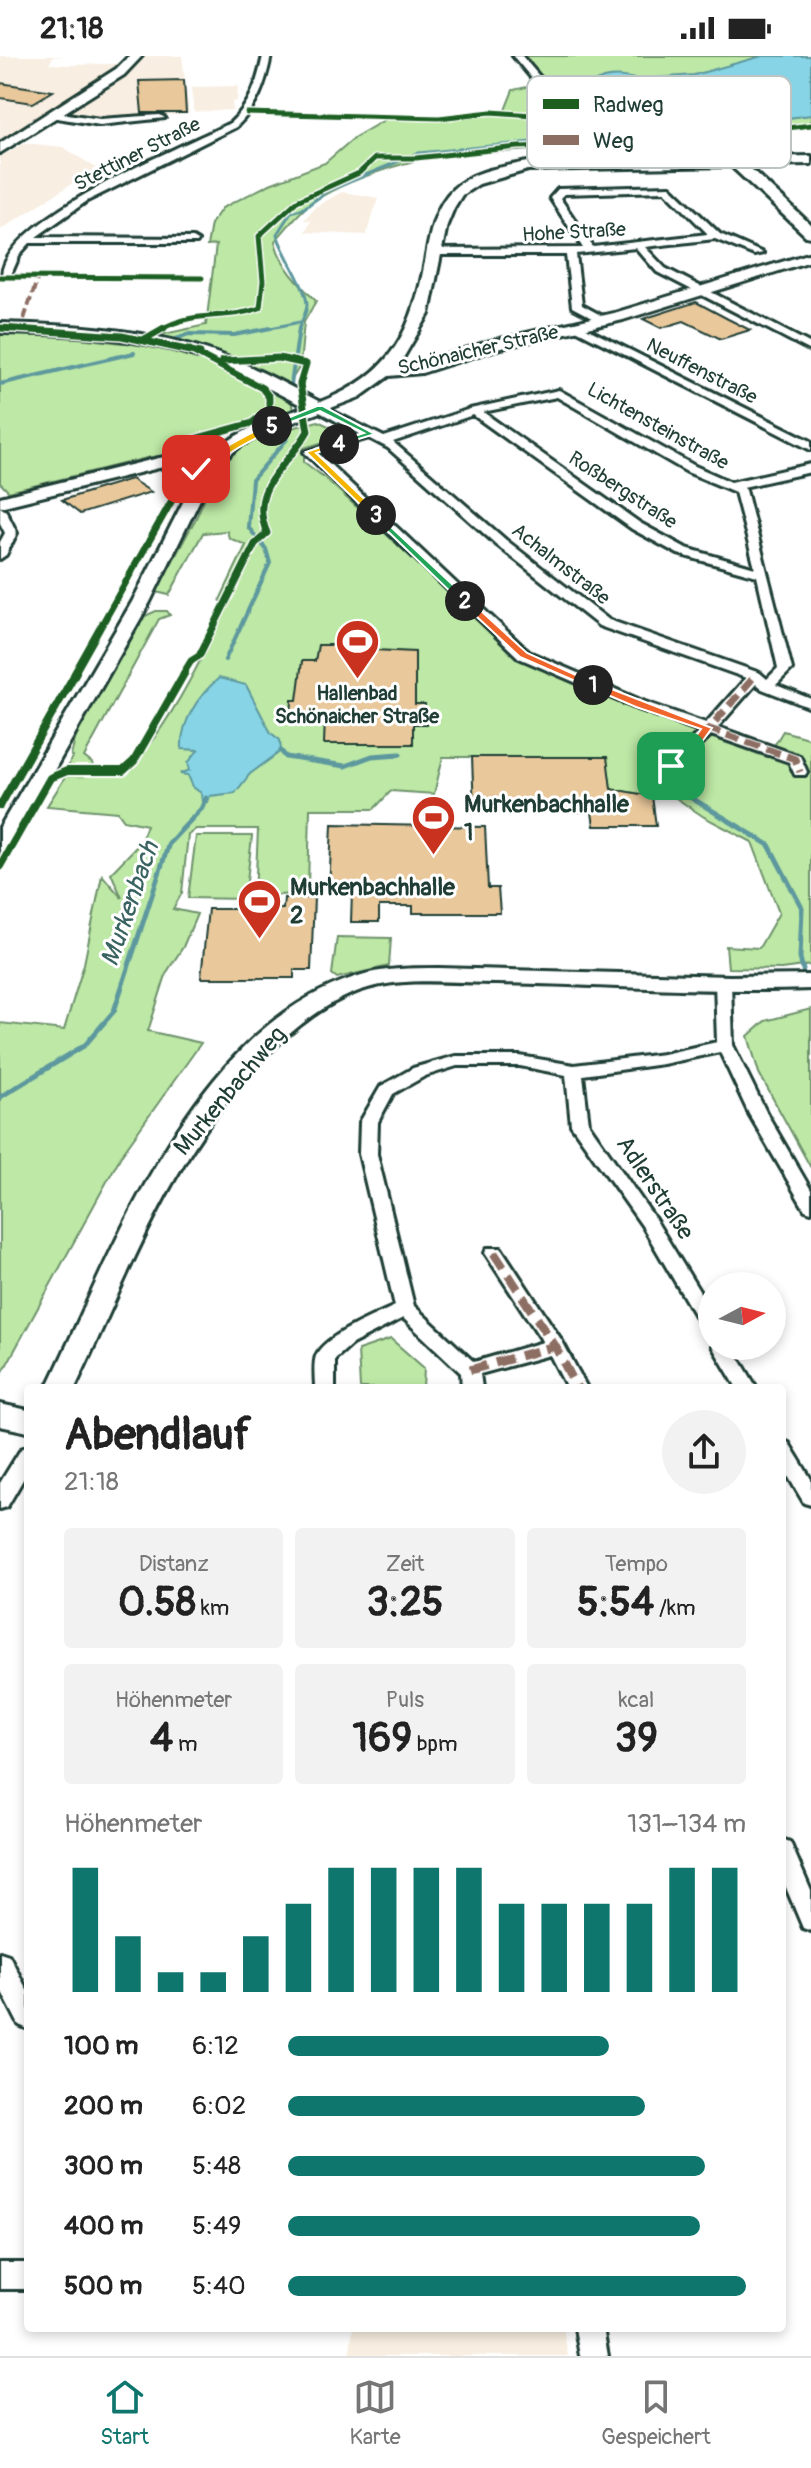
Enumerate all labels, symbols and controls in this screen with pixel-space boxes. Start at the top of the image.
text: 21:18 [40,10,103,47]
legend [527,76,791,168]
text: Radweg [593,91,664,119]
street label: Stettiner Straße [70,111,205,197]
text: Weg [593,127,634,155]
street label: Hohe Straße [521,217,627,247]
street label: Schönaicher Straße [395,319,561,381]
street label: Neuffenstraße [642,332,762,410]
street label: Lichtensteinstraße [583,377,733,475]
pin: 5 [252,406,292,446]
text: 5 [266,412,278,440]
pin: 4 [319,424,359,464]
text: 4 [333,430,345,458]
pin [162,435,230,503]
street label: Roßbergstraße [564,446,682,534]
icon: check [174,447,218,491]
pin: 3 [356,495,396,535]
text: 3 [370,501,382,529]
street label: Achalmstraße [507,518,615,610]
pin: 2 [445,581,485,621]
text: 2 [459,587,471,615]
sports icon: Hallenbad Schönaicher Straße [333,617,381,680]
pin: 1 [573,665,613,705]
text: 1 [589,671,597,699]
place label: Hallenbad Schönaicher Straße [275,681,440,729]
pin [637,732,705,800]
icon: arrive [649,744,693,788]
place label: Murkenbachhalle 1 [464,790,630,847]
sports icon: Murkenbachhalle 1 [409,794,457,857]
water label: Murkenbach [94,836,167,970]
place label: Murkenbachhalle 2 [290,873,456,930]
sports icon: Murkenbachhalle 2 [235,877,283,940]
street label: Murkenbachweg [168,1021,292,1161]
street label: Adlerstraße [610,1131,700,1245]
north arrow [698,1272,786,1360]
map controls [698,1272,786,1360]
text: Abendlauf [64,1408,251,1463]
button: share [662,1410,746,1494]
text: 21:18 [64,1466,119,1498]
text: Distanz [139,1550,209,1578]
text: Zeit [386,1550,424,1578]
text: Tempo [605,1550,668,1578]
text: 0.58 [118,1578,196,1627]
text: 3:25 [366,1578,444,1627]
text: 5:54 [577,1578,654,1627]
text: km [196,1594,229,1622]
text: /km [654,1594,696,1622]
text: Höhenmeter [115,1686,232,1714]
text: Puls [386,1686,424,1714]
text: kcal [618,1686,654,1714]
text: 4 [150,1714,173,1763]
text: 169 [352,1714,412,1763]
text: 39 [615,1714,658,1763]
text: m [173,1730,197,1758]
text: bpm [412,1730,458,1758]
text: Höhenmeter [64,1808,202,1840]
text: 131–134 m [627,1808,746,1840]
text: 100 m [64,2030,138,2062]
text: 6:12 [192,2030,239,2062]
text: 200 m [64,2090,143,2122]
text: 6:02 [192,2090,246,2122]
text: 300 m [64,2150,143,2182]
text: 5:48 [192,2150,241,2182]
text: 400 m [64,2210,143,2242]
text: 5:49 [192,2210,242,2242]
text: 500 m [64,2270,142,2302]
text: 5:40 [192,2270,246,2302]
tab: Start [100,2375,149,2451]
tab: Karte [350,2375,401,2451]
tab: Gespeichert [601,2375,711,2451]

